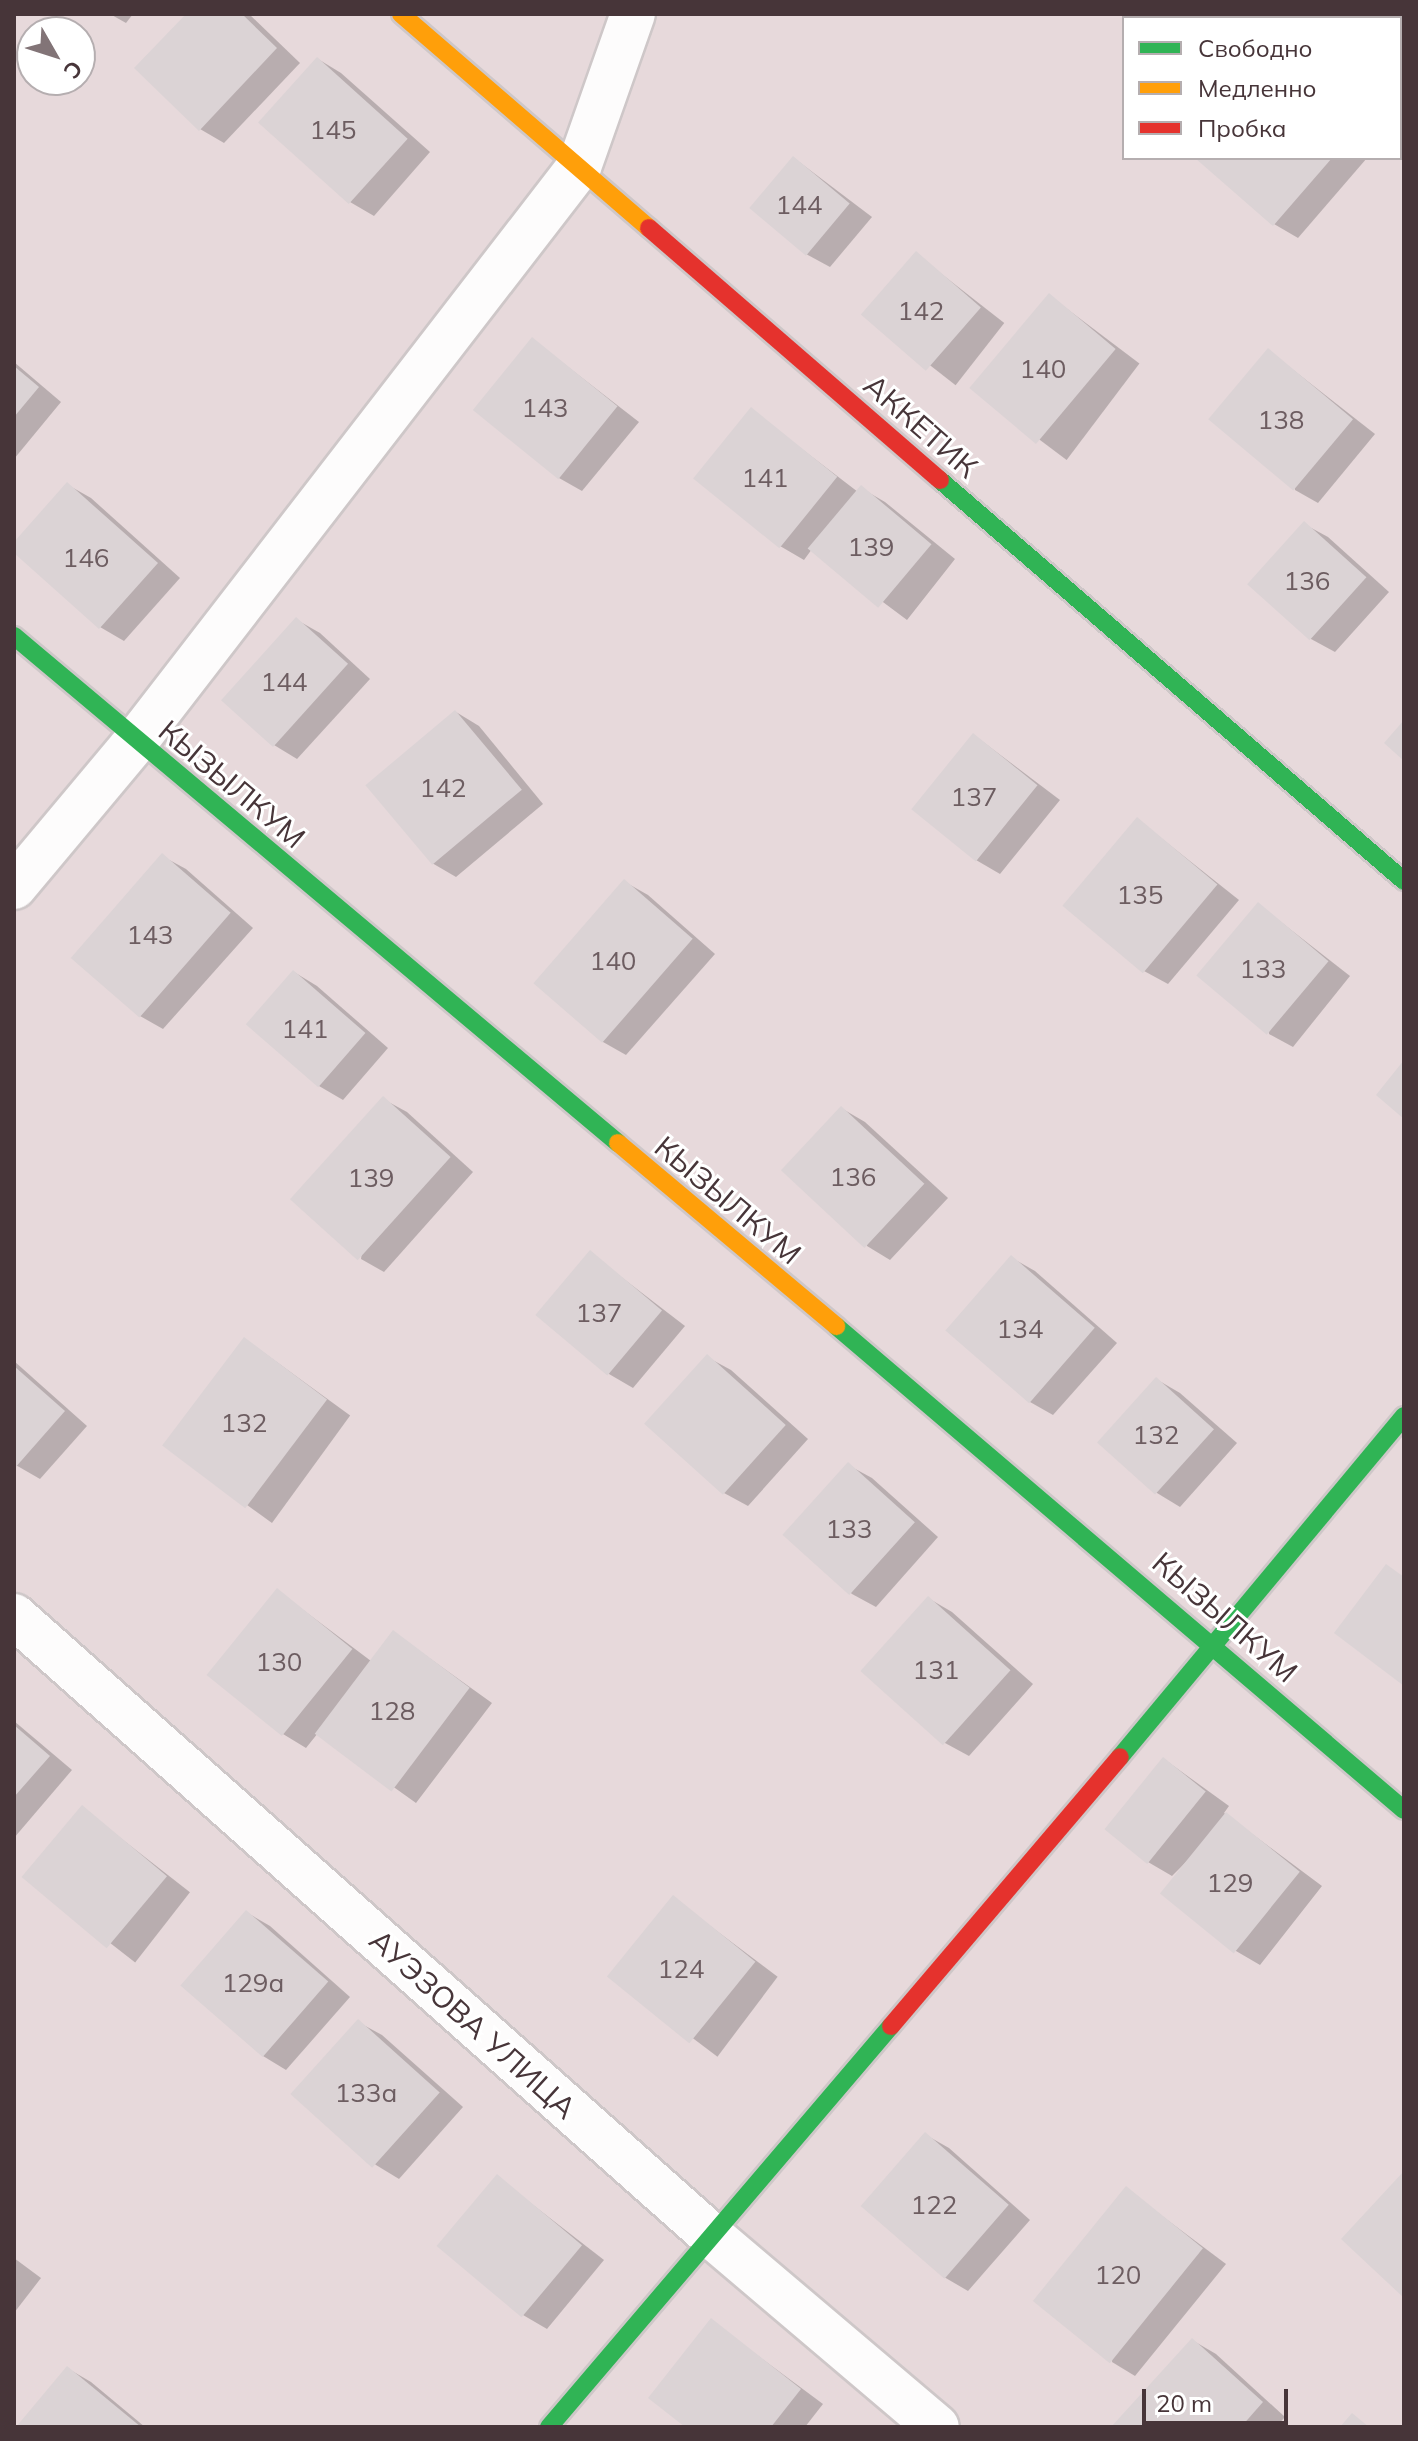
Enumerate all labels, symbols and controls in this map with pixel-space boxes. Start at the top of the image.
north arrow [16,16,96,96]
legend [1122,16,1402,160]
text: Свободно [1198,33,1313,63]
text: С [57,55,89,85]
text: Медленно [1198,73,1317,103]
text: Пробка [1198,113,1286,143]
house number: 145 [310,114,356,146]
house number: 144 [776,189,822,221]
house number: 142 [898,295,944,327]
house number: 140 [1020,353,1066,385]
street label: АККЕТИК [857,367,985,485]
house number: 143 [522,392,568,424]
house number: 138 [1258,404,1304,436]
house number: 141 [742,462,788,494]
house number: 139 [848,531,894,563]
house number: 146 [63,542,109,574]
house number: 136 [1284,565,1330,597]
house number: 144 [261,666,307,698]
street label: КЫЗЫЛКУМ [152,712,312,856]
house number: 142 [420,772,466,804]
house number: 137 [951,781,997,813]
house number: 135 [1117,879,1163,911]
house number: 143 [127,919,173,951]
house number: 140 [590,945,636,977]
house number: 133 [1240,953,1286,985]
house number: 141 [282,1013,328,1045]
street label: КЫЗЫЛКУМ [648,1128,808,1272]
house number: 136 [830,1161,876,1193]
house number: 139 [348,1162,394,1194]
house number: 137 [576,1297,622,1329]
house number: 134 [997,1313,1043,1345]
house number: 132 [221,1407,267,1439]
house number: 132 [1133,1419,1179,1451]
house number: 133 [826,1513,872,1545]
street label: КЫЗЫЛКУМ [1145,1544,1305,1690]
house number: 130 [256,1646,302,1678]
house number: 131 [913,1654,959,1686]
house number: 128 [369,1695,415,1727]
house number: 129 [1207,1867,1253,1899]
street label: АУЭЗОВА УЛИЦА [362,1922,584,2126]
house number: 124 [658,1953,704,1985]
house number: 129а [222,1967,284,1999]
house number: 133а [335,2077,397,2109]
house number: 122 [911,2189,957,2221]
house number: 120 [1095,2259,1141,2291]
scale bar [1146,2373,1292,2423]
text: 20 m [1156,2388,1212,2418]

